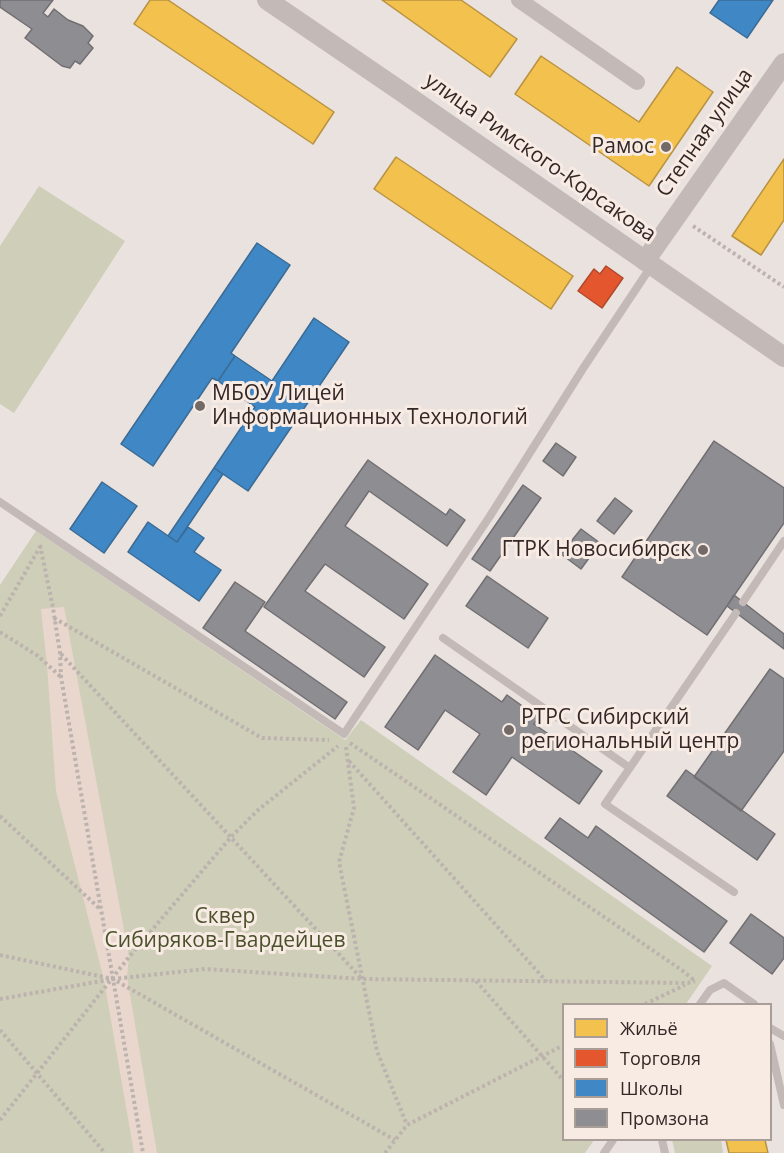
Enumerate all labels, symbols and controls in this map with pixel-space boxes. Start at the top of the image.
street label: Степная улица [651,64,759,202]
street label: улица Римского-Корсакова [419,68,661,248]
place label: Рамос [592,134,654,160]
marker: Рамос [659,140,673,154]
place label: МБОУ Лицей Информационных Технологий [212,381,528,431]
marker: МБОУ Лицей Информационных Технологий [193,399,207,413]
place label: ГТРК Новосибирск [502,537,691,563]
marker: ГТРК Новосибирск [696,543,710,557]
place label: РТРС Сибирский региональный центр [521,705,739,755]
marker: РТРС Сибирский региональный центр [502,723,516,737]
park label: Сквер Сибиряков-Гвардейцев [105,904,345,954]
legend [562,1003,772,1141]
text: Жильё [620,1016,678,1040]
text: Торговля [620,1046,701,1070]
text: Школы [620,1076,683,1100]
text: Промзона [620,1106,709,1130]

